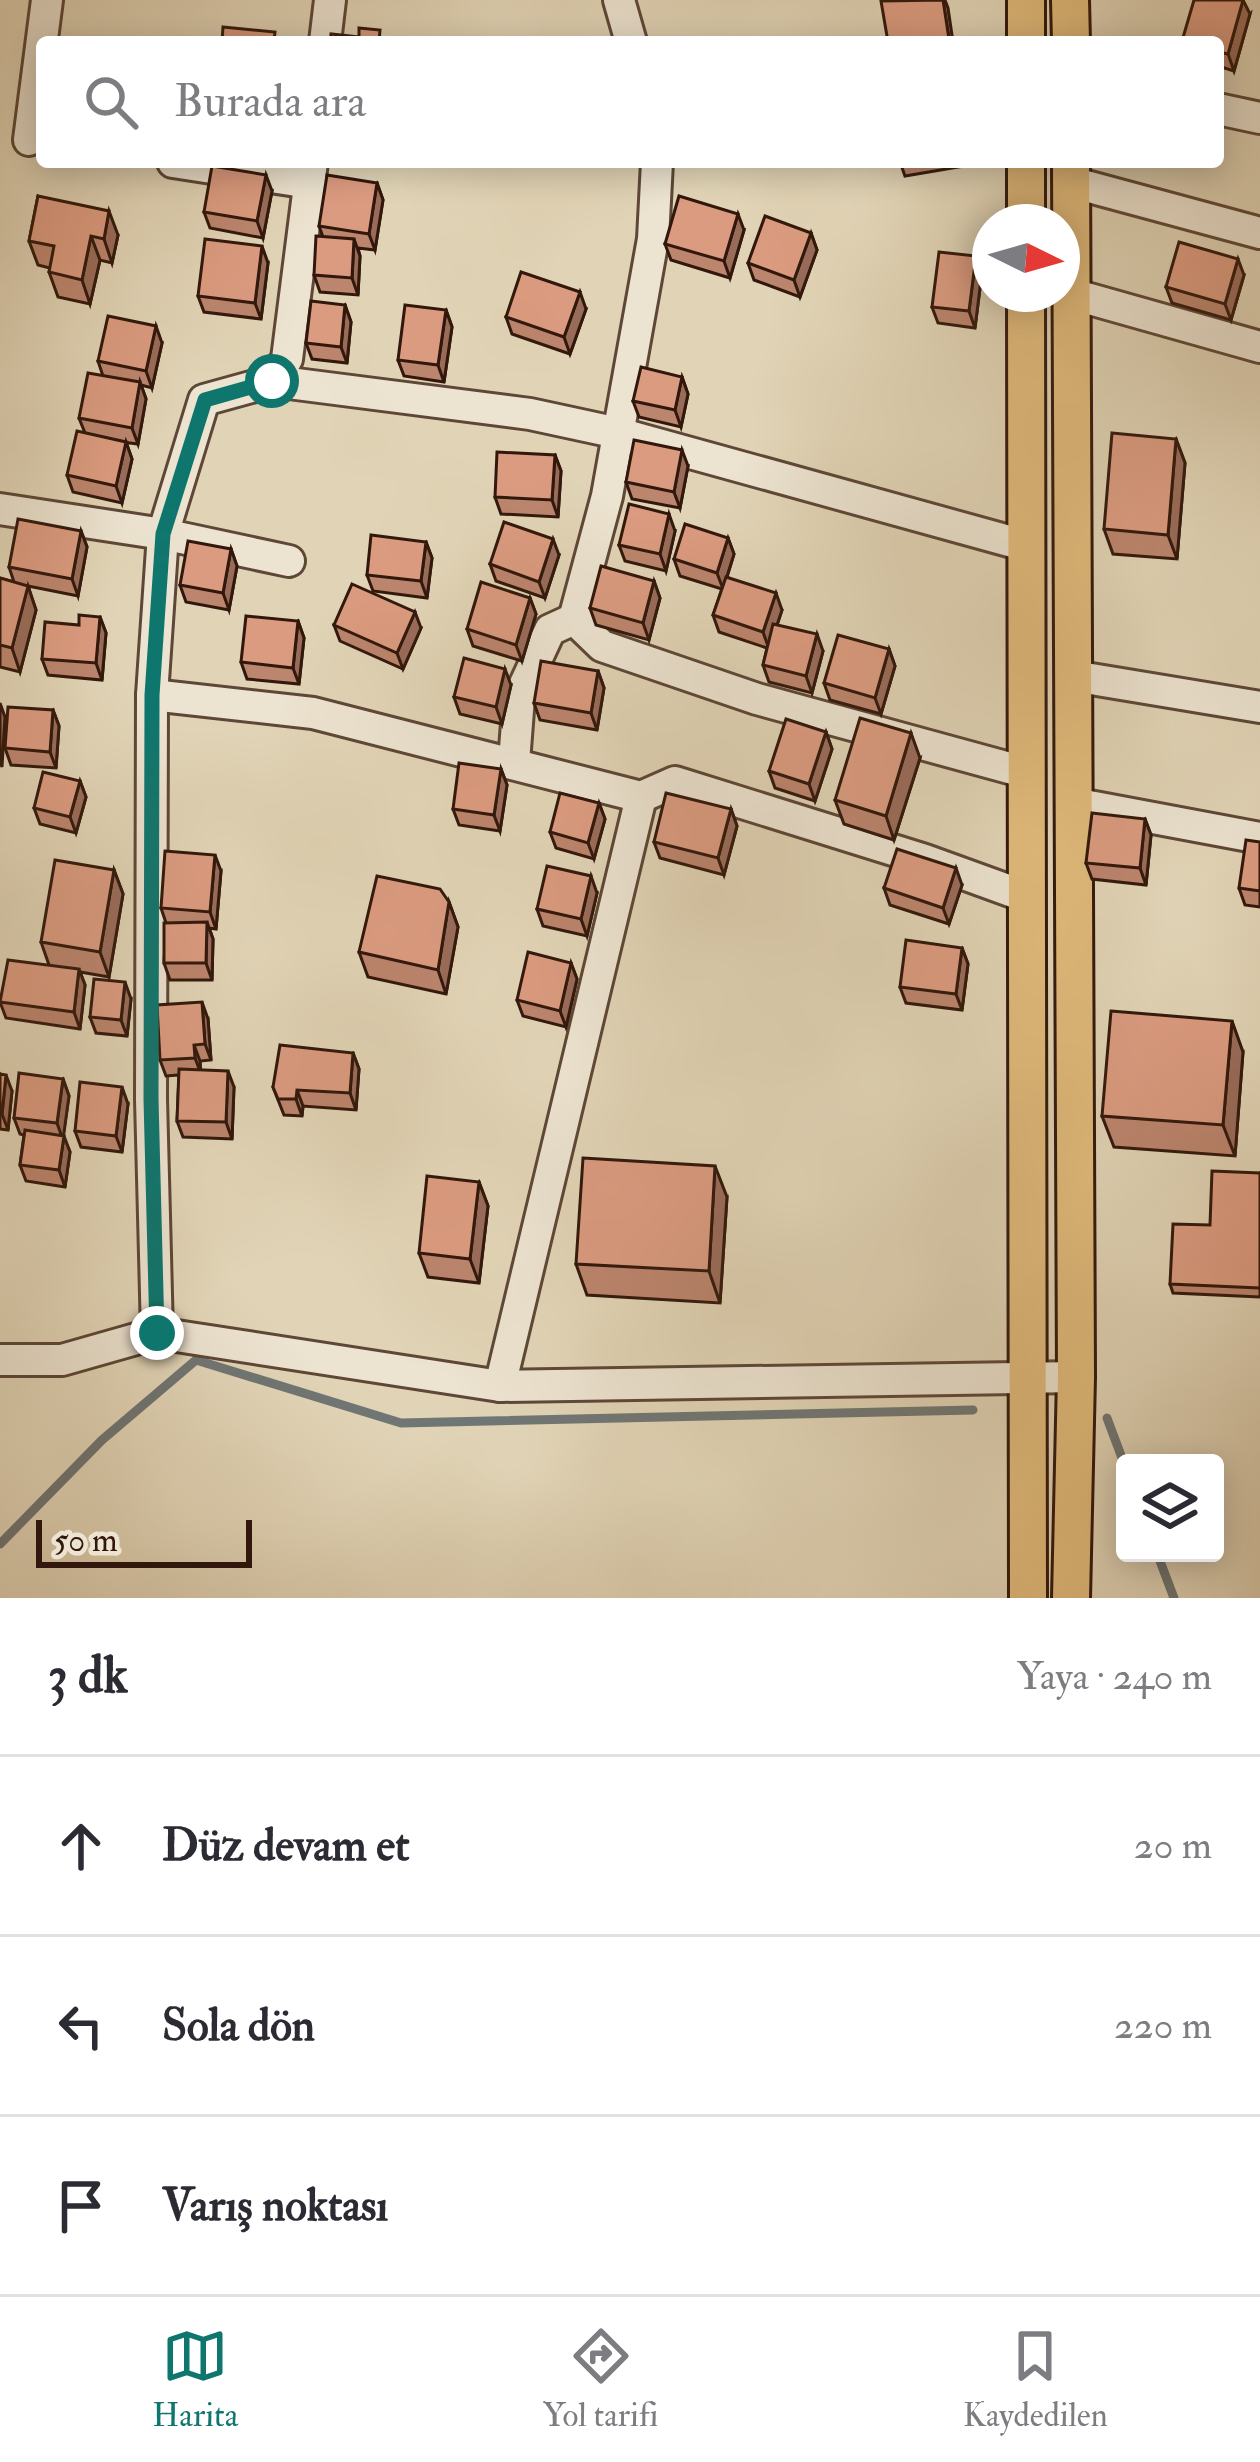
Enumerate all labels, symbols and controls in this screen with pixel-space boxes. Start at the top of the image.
search box [36,36,1224,168]
icon: search [78,69,144,135]
text: Burada ara [174,74,366,130]
north arrow [972,204,1080,312]
route start [245,354,299,408]
route end [130,1306,184,1360]
map controls [1116,1454,1224,1562]
button: layers [1116,1454,1224,1562]
scale bar [36,1514,252,1567]
text: 50 m [54,1520,118,1561]
text: 3 dk [48,1644,128,1708]
text: Yaya · 240 m [1017,1652,1212,1701]
icon: ahead [48,1813,114,1879]
text: Düz devam et [162,1818,410,1874]
text: 20 m [1134,1821,1212,1870]
icon: left [48,1993,114,2059]
text: Sola dön [162,1998,315,2054]
text: 220 m [1114,2001,1212,2050]
icon: arrive [48,2173,114,2239]
text: Varış noktası [162,2178,388,2234]
tab: Harita [152,2323,238,2436]
tab: Yol tarifi [543,2323,658,2436]
tab: Kaydedilen [963,2323,1108,2436]

